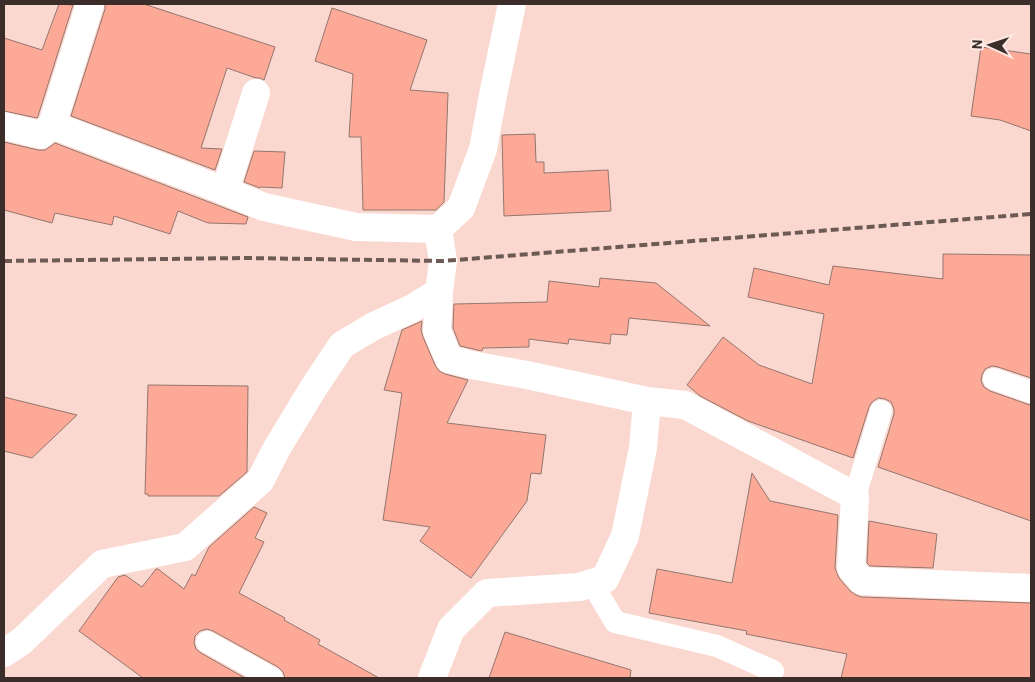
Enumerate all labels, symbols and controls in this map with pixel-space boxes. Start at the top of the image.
north arrow [965,20,1015,70]
text: N [968,39,985,49]

